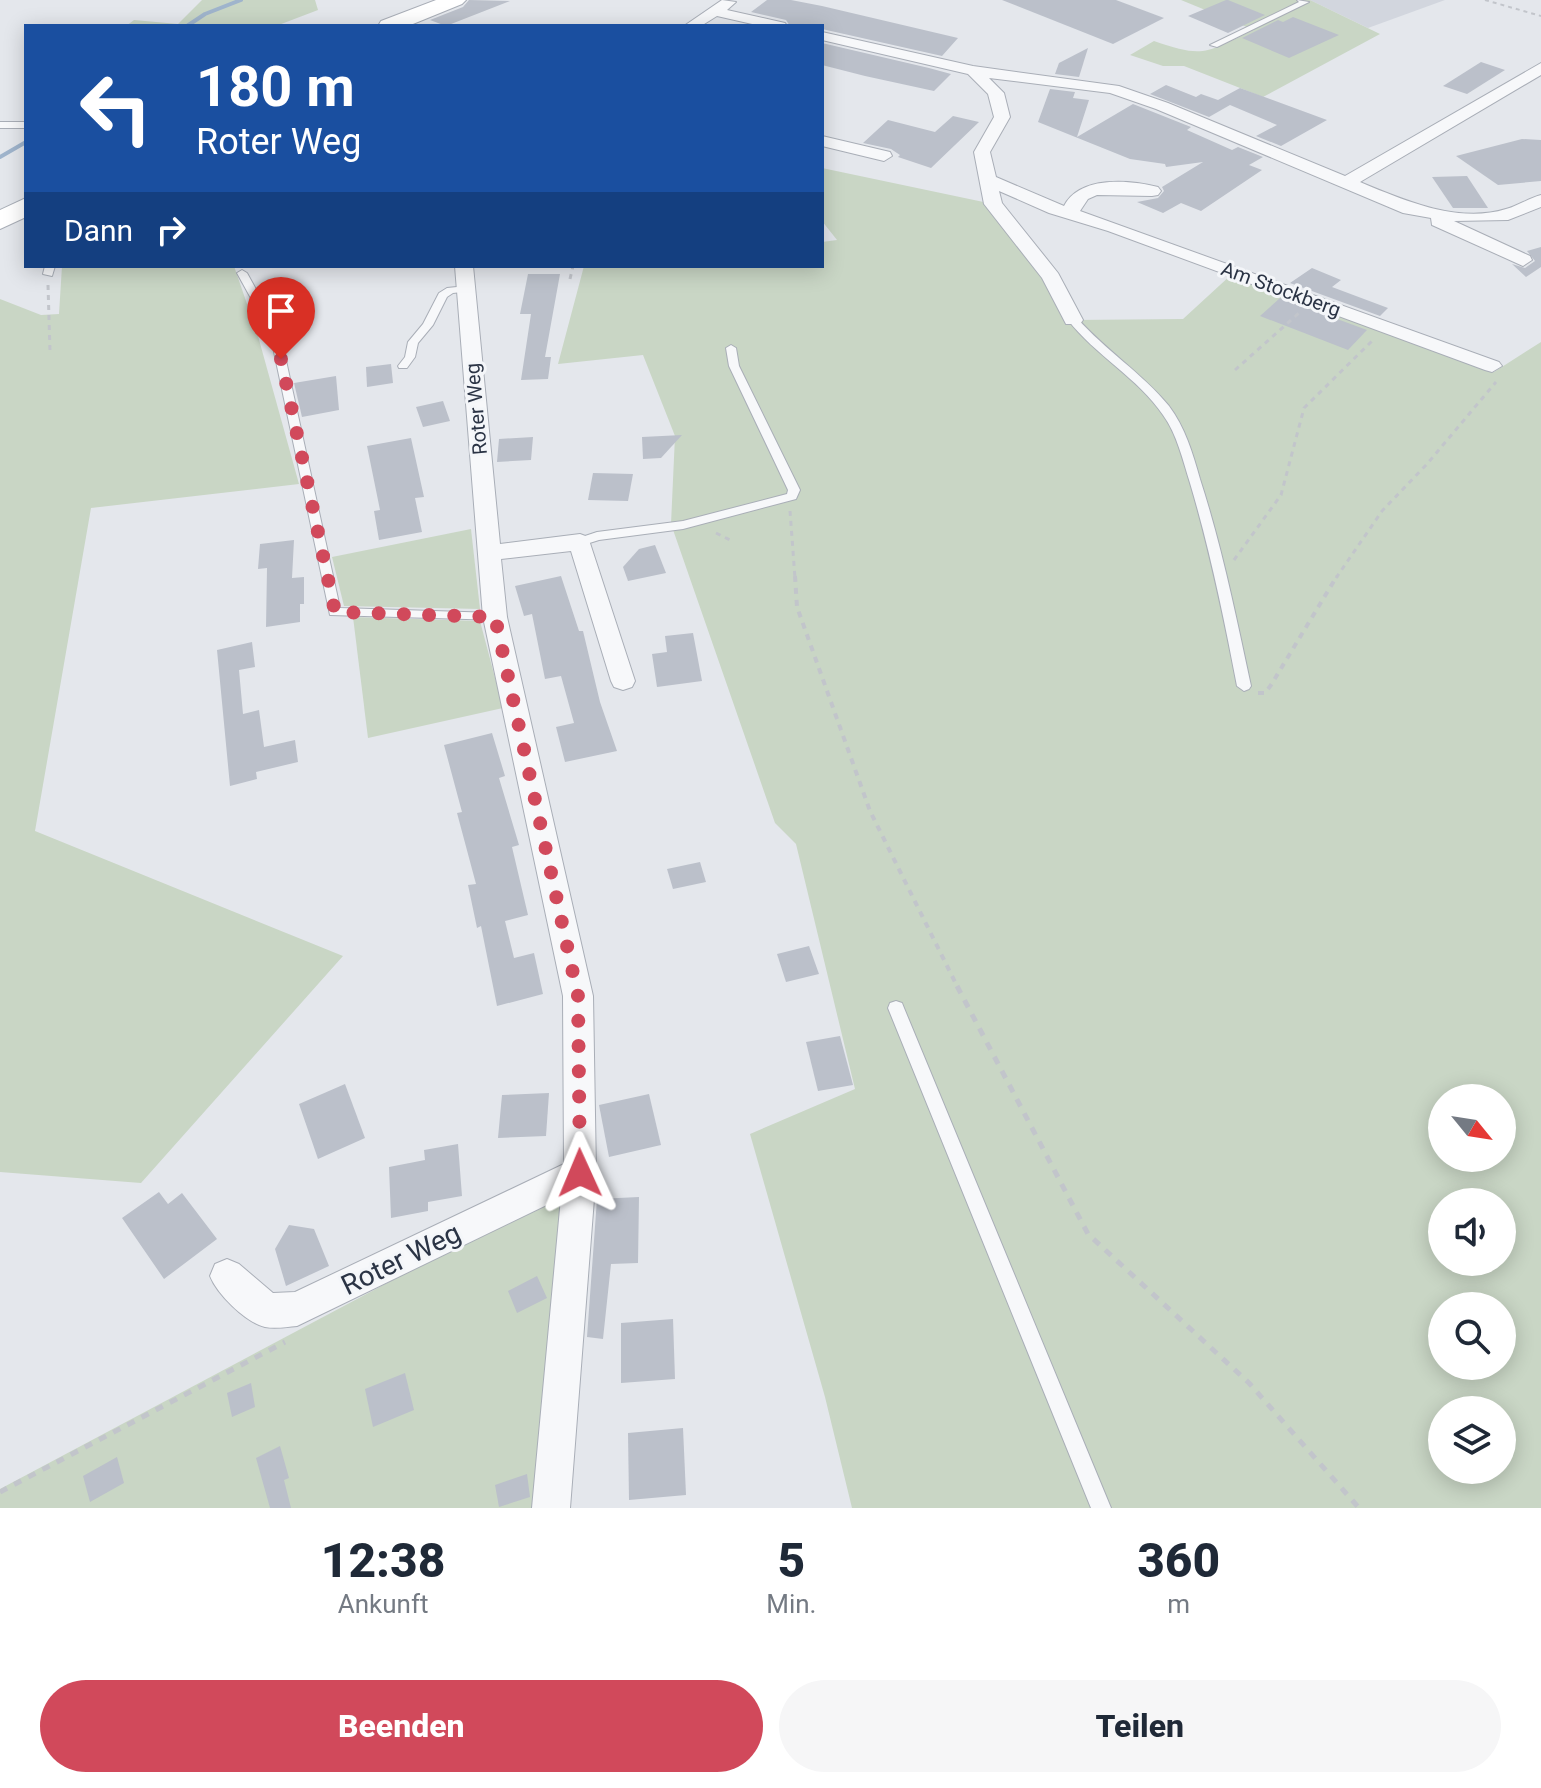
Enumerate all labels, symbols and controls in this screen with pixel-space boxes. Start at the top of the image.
text: 180 m [196,54,355,120]
icon: left [64,56,168,160]
text: Roter Weg [196,121,361,163]
icon: right [149,208,193,252]
text: Dann [64,213,133,248]
street label: Am Stockberg [1218,256,1344,322]
pin [247,277,315,359]
icon: arrive [259,289,303,333]
street label: Roter Weg [460,362,492,456]
north arrow [1428,1084,1516,1172]
map controls [1428,1084,1516,1484]
position arrow [538,1131,622,1215]
button: sound [1428,1188,1516,1276]
street label: Roter Weg [336,1216,466,1302]
button: search [1428,1292,1516,1380]
button: layers [1428,1396,1516,1484]
text: 12:38 [321,1532,445,1589]
text: 5 [777,1532,805,1589]
text: 360 [1137,1532,1220,1589]
text: Ankunft [338,1589,428,1619]
text: Min. [766,1589,816,1619]
text: m [1167,1589,1190,1619]
button: Beenden [40,1680,763,1772]
button: Teilen [779,1680,1501,1772]

